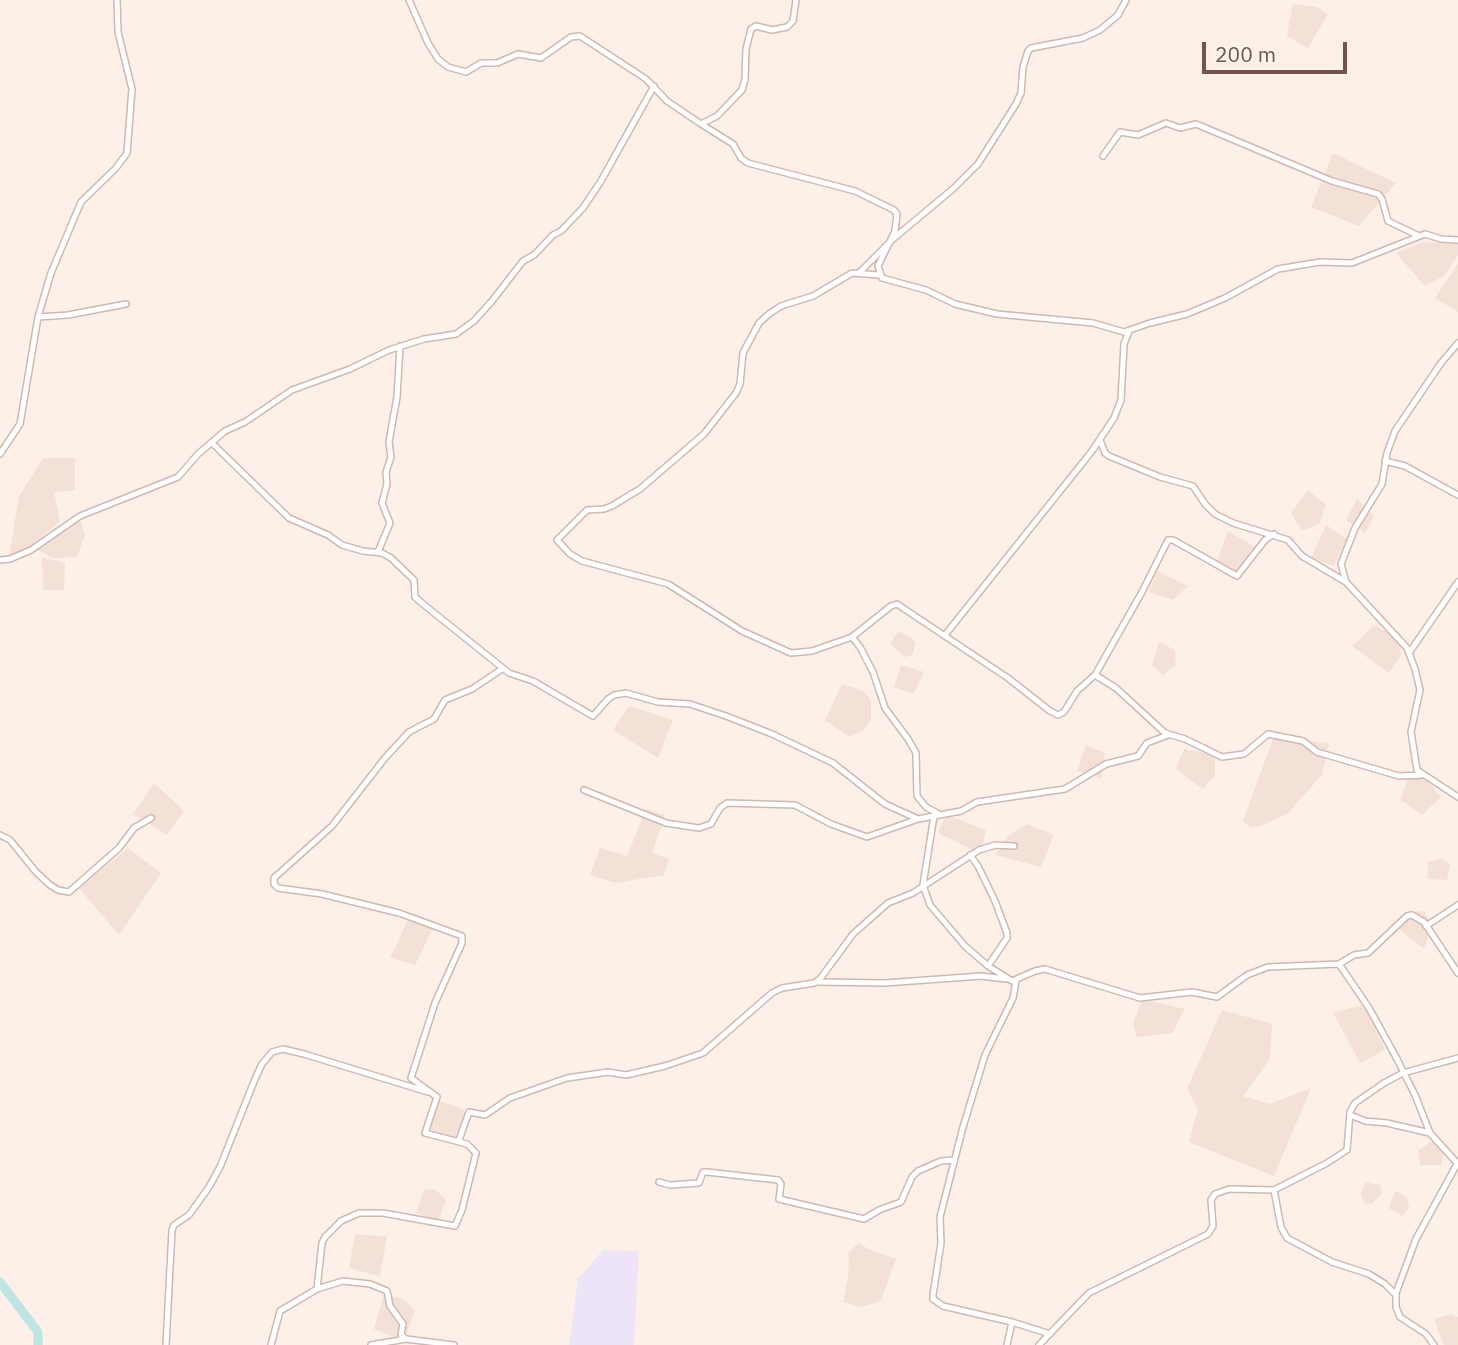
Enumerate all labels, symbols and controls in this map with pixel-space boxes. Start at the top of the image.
scale bar [1206,28,1351,72]
text: 200 m [1215,40,1276,68]

